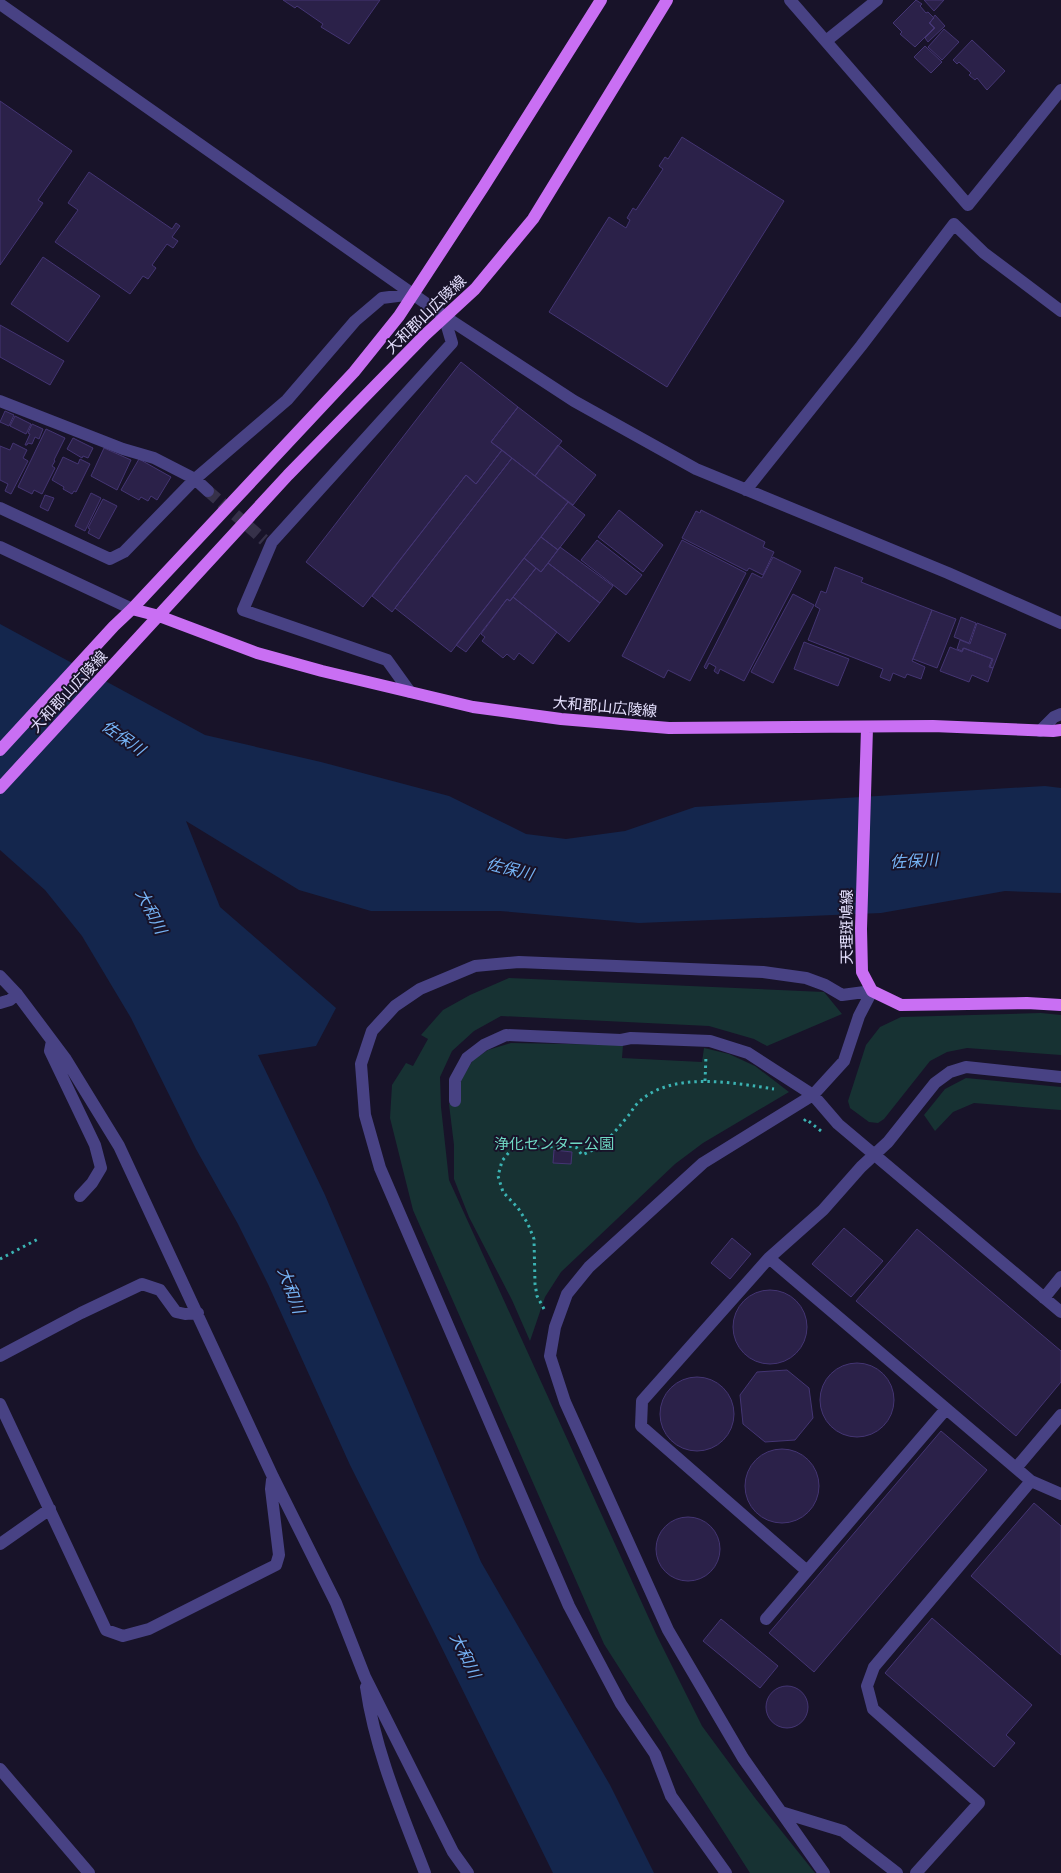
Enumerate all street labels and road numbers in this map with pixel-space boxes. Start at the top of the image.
street label: 大和郡山広陵線 [381,271,469,357]
street label: 大和郡山広陵線 [26,646,110,736]
street label: 大和郡山広陵線 [552,692,658,720]
street label: 天理斑鳩線 [837,889,855,965]

